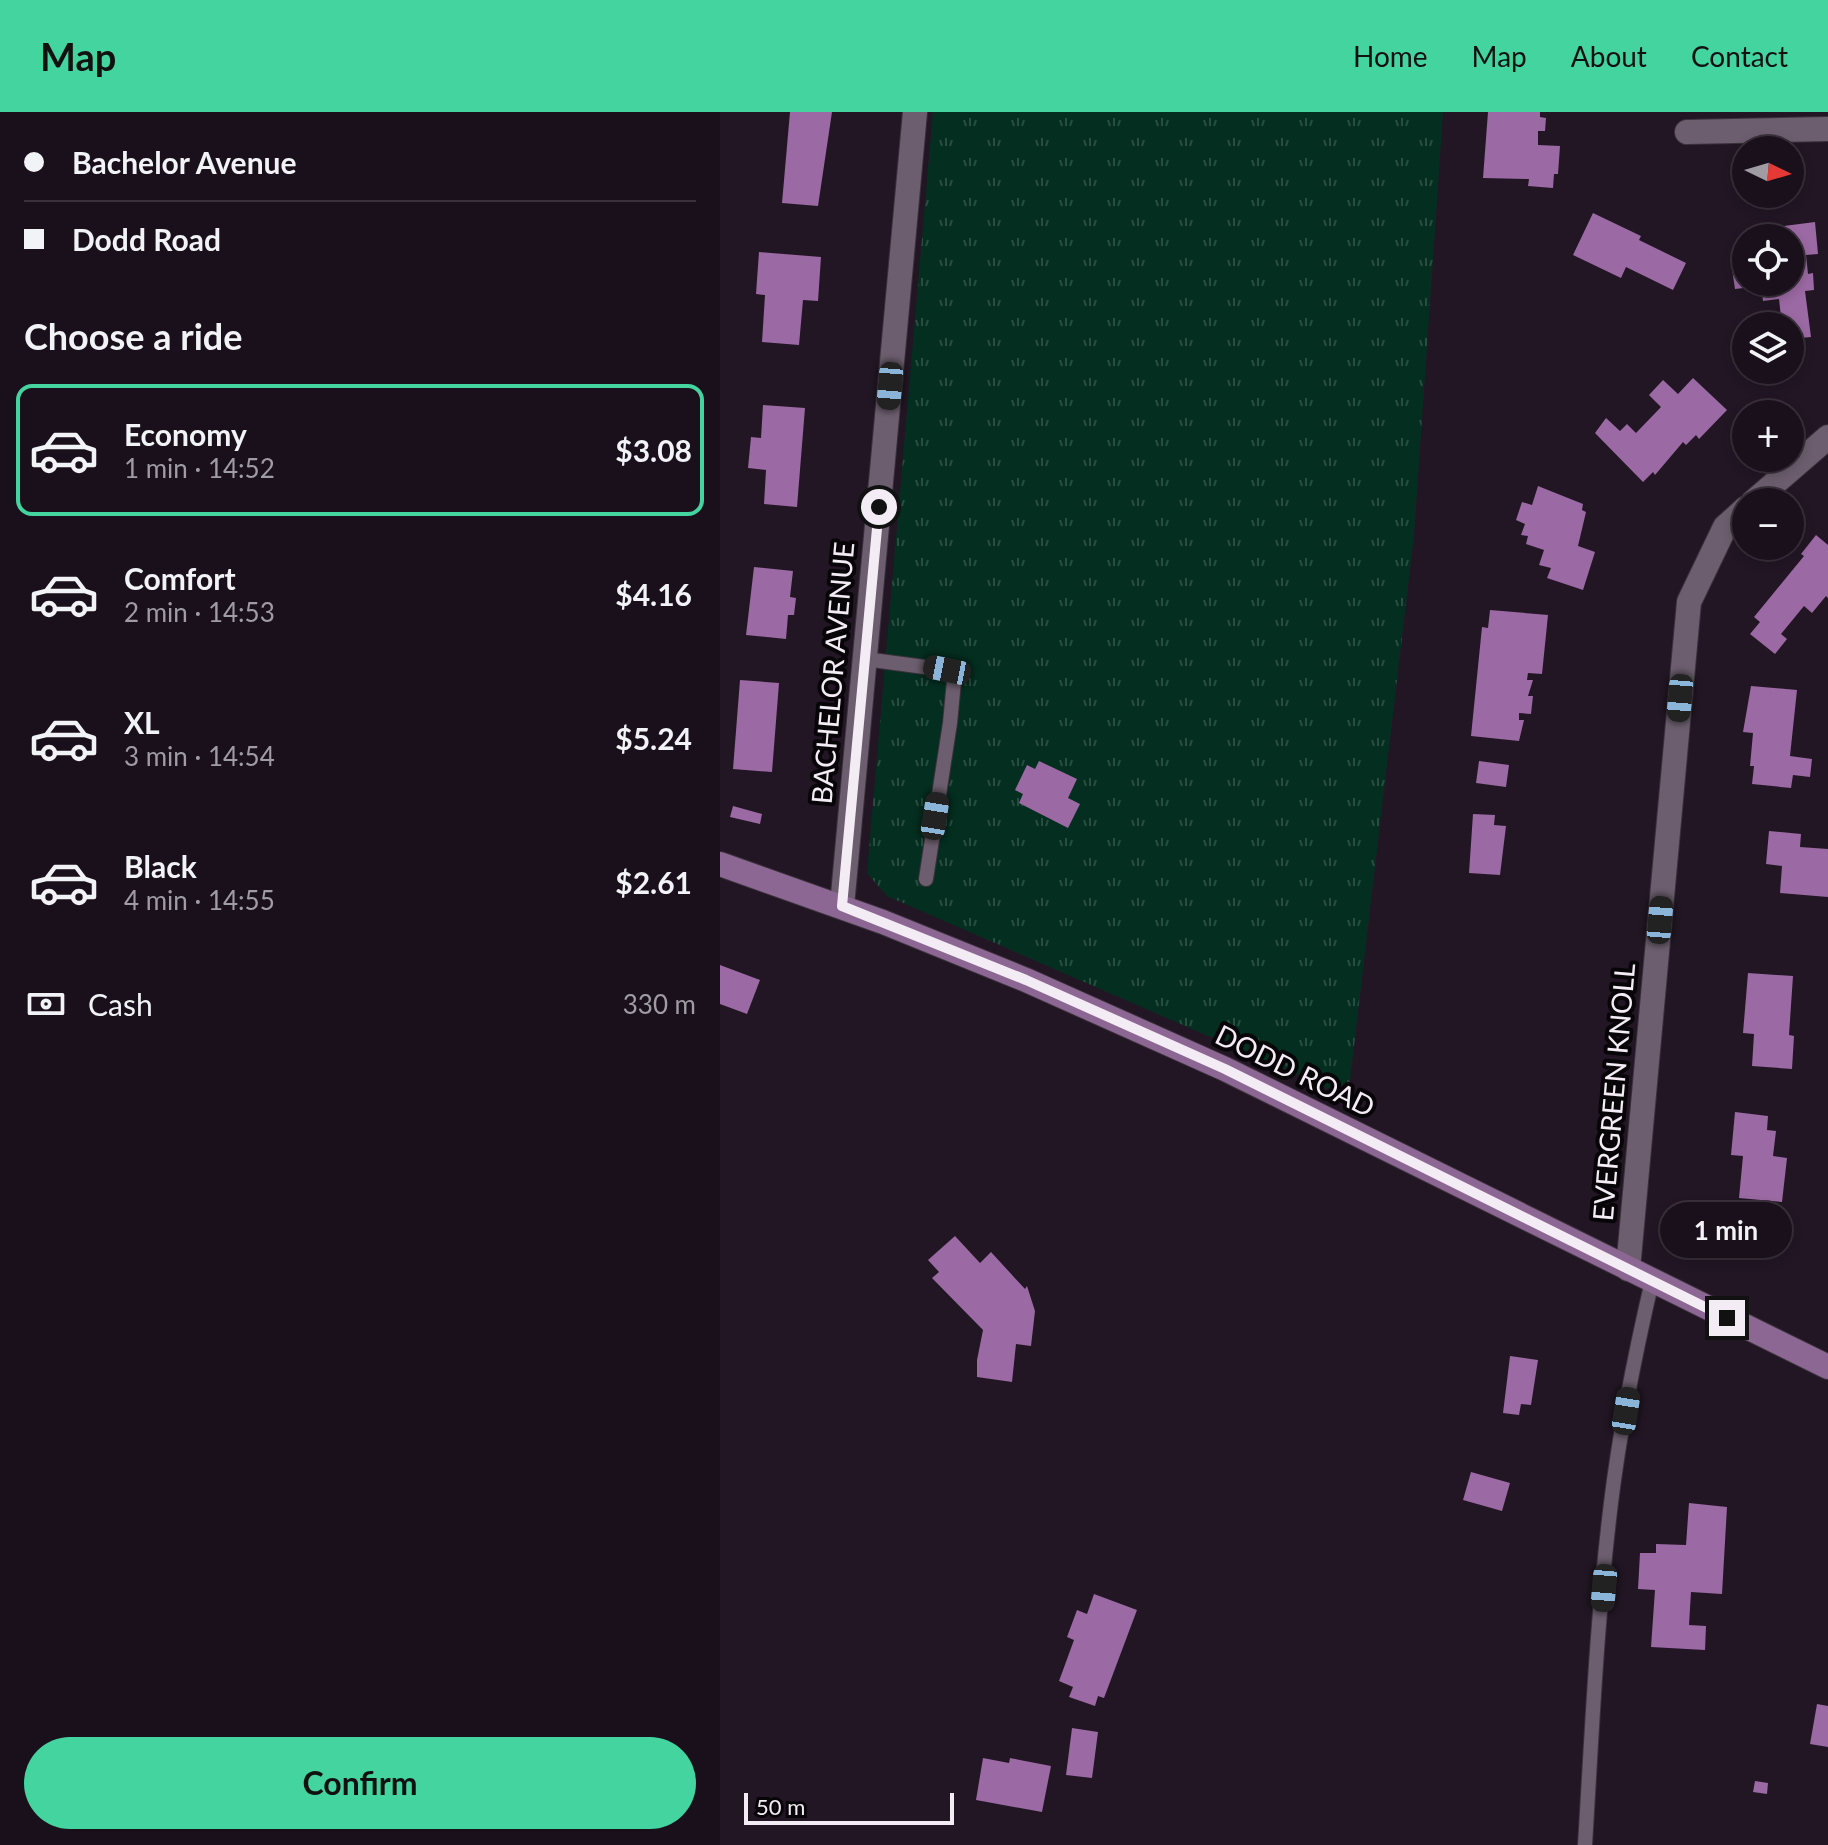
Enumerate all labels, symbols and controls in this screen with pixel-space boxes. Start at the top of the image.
text: Map [40,33,116,79]
text: Home [1353,39,1428,73]
text: Map [1472,39,1527,73]
text: About [1571,39,1647,73]
text: Contact [1691,39,1788,73]
north arrow [1732,136,1804,208]
map controls [1732,136,1804,560]
text: Bachelor Avenue [72,144,297,180]
text: Dodd Road [72,221,221,257]
button: locate [1732,224,1804,296]
button: layers [1732,312,1804,384]
text: Choose a ride [24,314,243,358]
car [876,361,904,411]
button: + [1732,400,1804,472]
icon: car [28,414,100,486]
text: Economy [124,416,247,452]
text: $3.08 [615,432,692,468]
text: 1 min · 14:52 [124,452,275,484]
button: − [1732,488,1804,560]
route start [861,489,897,525]
street label: BACHELOR AVENUE [804,541,860,805]
icon: car [28,558,100,630]
text: Comfort [124,560,236,596]
text: $4.16 [615,576,692,612]
text: 2 min · 14:53 [124,596,275,628]
car [921,654,973,686]
car [1666,673,1694,723]
icon: car [28,702,100,774]
text: XL [124,704,160,740]
text: $5.24 [615,720,692,756]
text: 3 min · 14:54 [124,740,275,772]
car [919,790,951,842]
icon: car [28,846,100,918]
text: Black [124,848,197,884]
text: $2.61 [615,864,692,900]
text: 4 min · 14:55 [124,884,275,916]
car [1646,895,1674,945]
street label: EVERGREEN KNOLL [1585,962,1641,1222]
icon: cash [24,982,68,1026]
text: Cash [88,986,153,1022]
text: 330 m [623,988,696,1020]
street label: DODD ROAD [1210,1017,1381,1123]
callout: 1 min [1661,1202,1793,1258]
text: 1 min [1694,1214,1758,1246]
route end [1709,1300,1745,1336]
car [1610,1385,1642,1437]
car [1590,1563,1618,1613]
button: Confirm [24,1737,696,1829]
scale bar [744,1789,954,1825]
text: 50 m [756,1793,805,1820]

